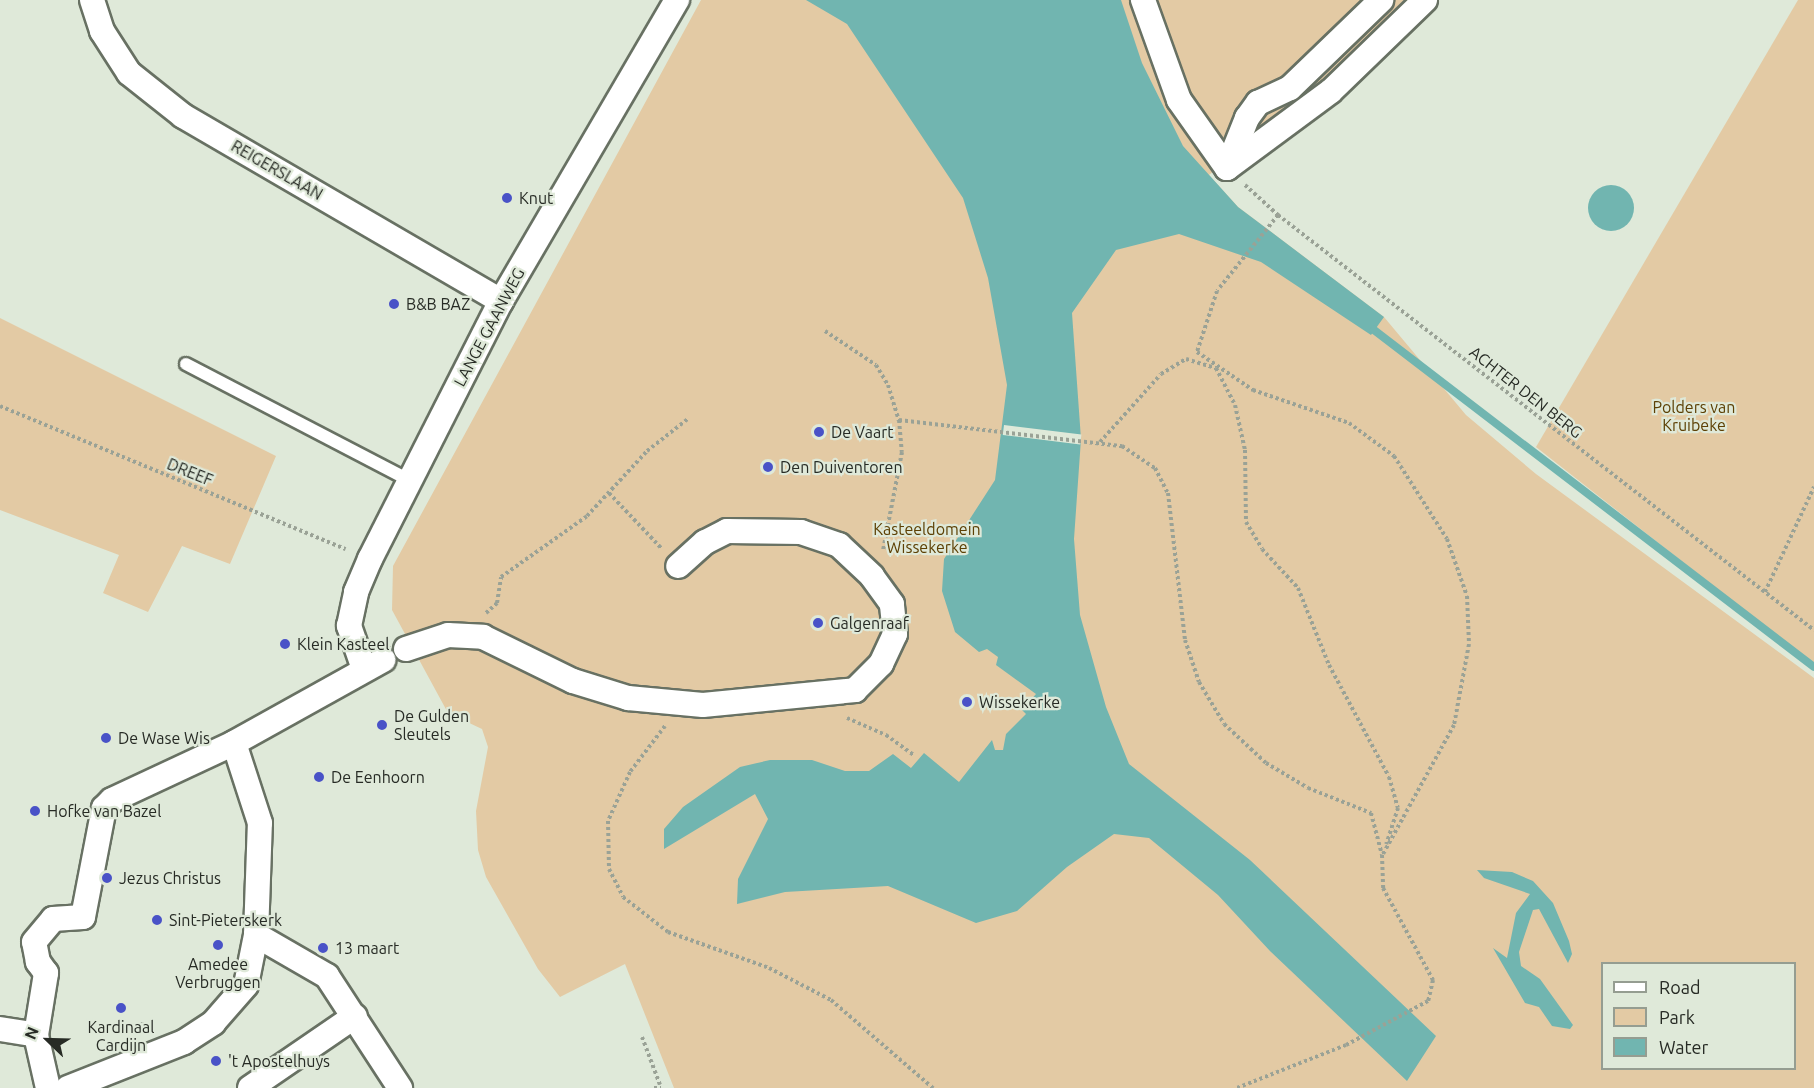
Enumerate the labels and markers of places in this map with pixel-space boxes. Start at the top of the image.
place label: Knut [519,188,553,208]
marker: Knut [500,191,514,205]
place label: B&B BAZ [406,294,470,314]
marker: B&B BAZ [387,297,401,311]
place label: De Vaart [831,422,893,442]
marker: De Vaart [812,425,826,439]
place label: Den Duiventoren [780,457,903,477]
marker: Den Duiventoren [761,460,775,474]
place label: Galgenraaf [830,613,909,633]
marker: Galgenraaf [811,616,825,630]
place label: Klein Kasteel [297,634,389,654]
marker: Klein Kasteel [278,637,292,651]
place label: Wissekerke [979,692,1060,712]
marker: Wissekerke [960,695,974,709]
place label: De Gulden Sleutels [394,706,469,744]
marker: De Gulden Sleutels [375,718,389,732]
place label: De Wase Wis [118,728,210,748]
marker: De Wase Wis [99,731,113,745]
place label: De Eenhoorn [331,767,425,787]
marker: De Eenhoorn [312,770,326,784]
place label: Hofke van Bazel [47,801,161,821]
marker: Hofke van Bazel [28,804,42,818]
place label: Jezus Christus [119,868,221,888]
marker: Jezus Christus [100,871,114,885]
place label: Sint-Pieterskerk [169,910,282,930]
marker: Sint-Pieterskerk [150,913,164,927]
marker: Amedee Verbruggen [211,938,225,952]
place label: 13 maart [335,938,399,958]
marker: 13 maart [316,941,330,955]
place label: Amedee Verbruggen [175,954,261,992]
marker: Kardinaal Cardijn [114,1001,128,1015]
place label: Kardinaal Cardijn [87,1017,155,1055]
place label: 't Apostelhuys [228,1051,330,1071]
marker: 't Apostelhuys [209,1054,223,1068]

